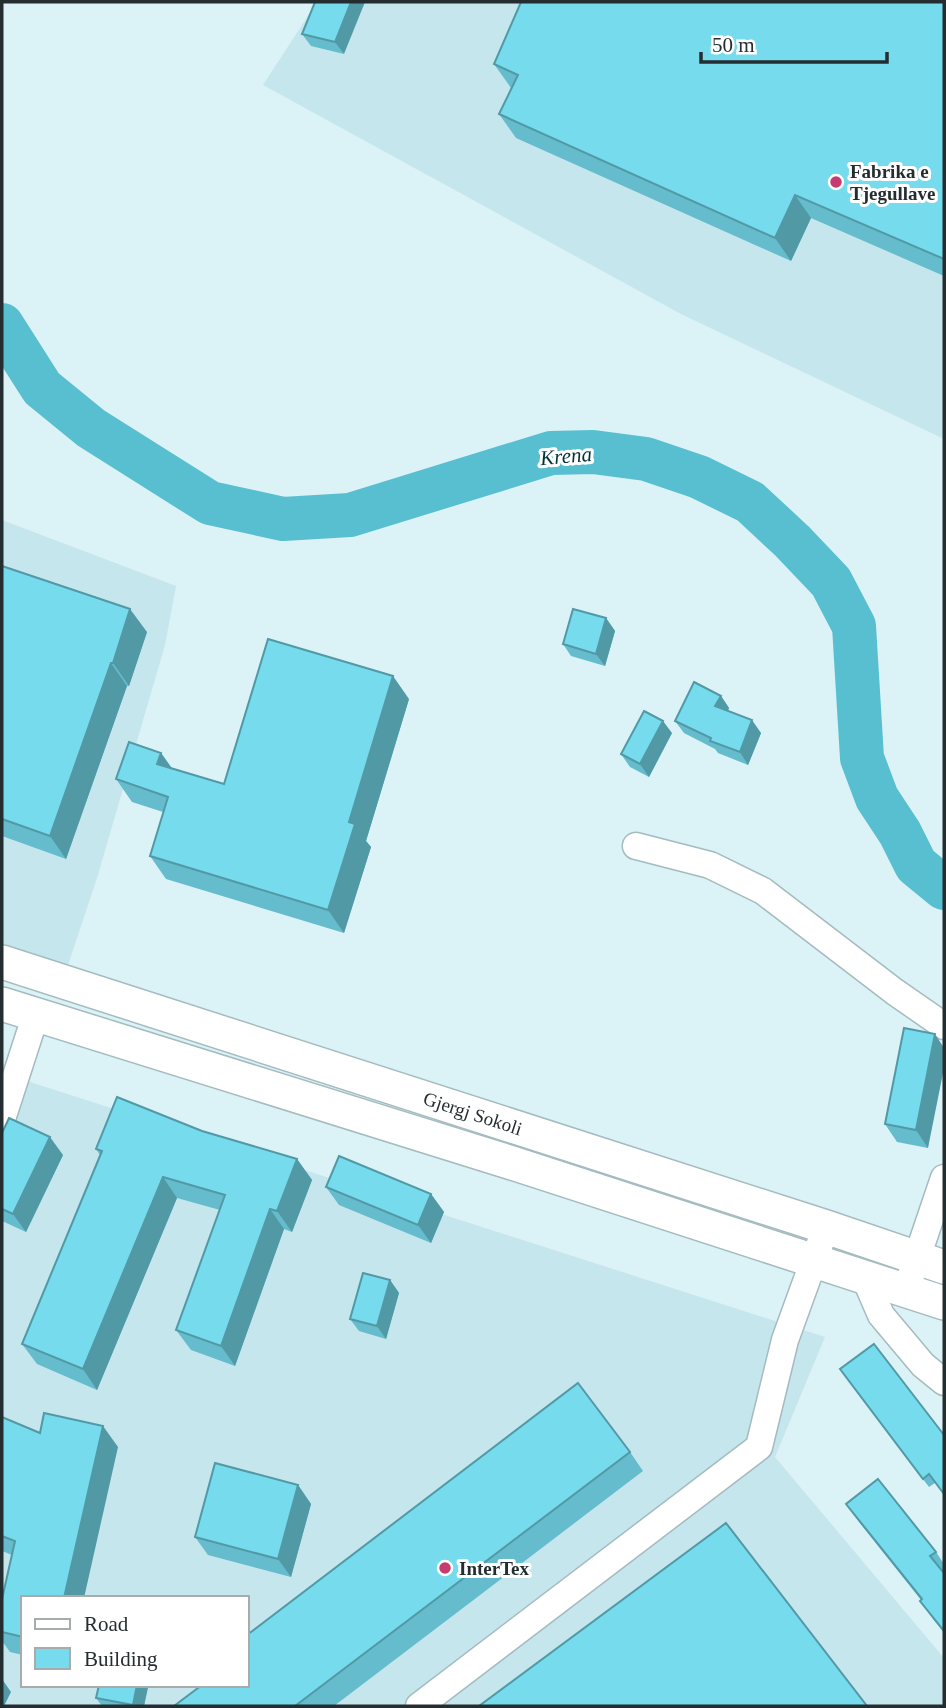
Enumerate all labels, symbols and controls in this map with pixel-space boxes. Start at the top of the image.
scale bar [701,21,886,65]
text: 50 m [712,33,755,57]
place label: Fabrika e Tjegullave [850,161,936,204]
marker: Fabrika e Tjegullave [828,174,844,190]
water label: Krena [538,442,593,470]
street label: Gjergj Sokoli [421,1088,525,1139]
place label: InterTex [459,1558,530,1579]
marker: InterTex [437,1560,453,1576]
legend [21,1596,248,1687]
text: Road [84,1612,129,1636]
text: Building [84,1647,158,1671]

